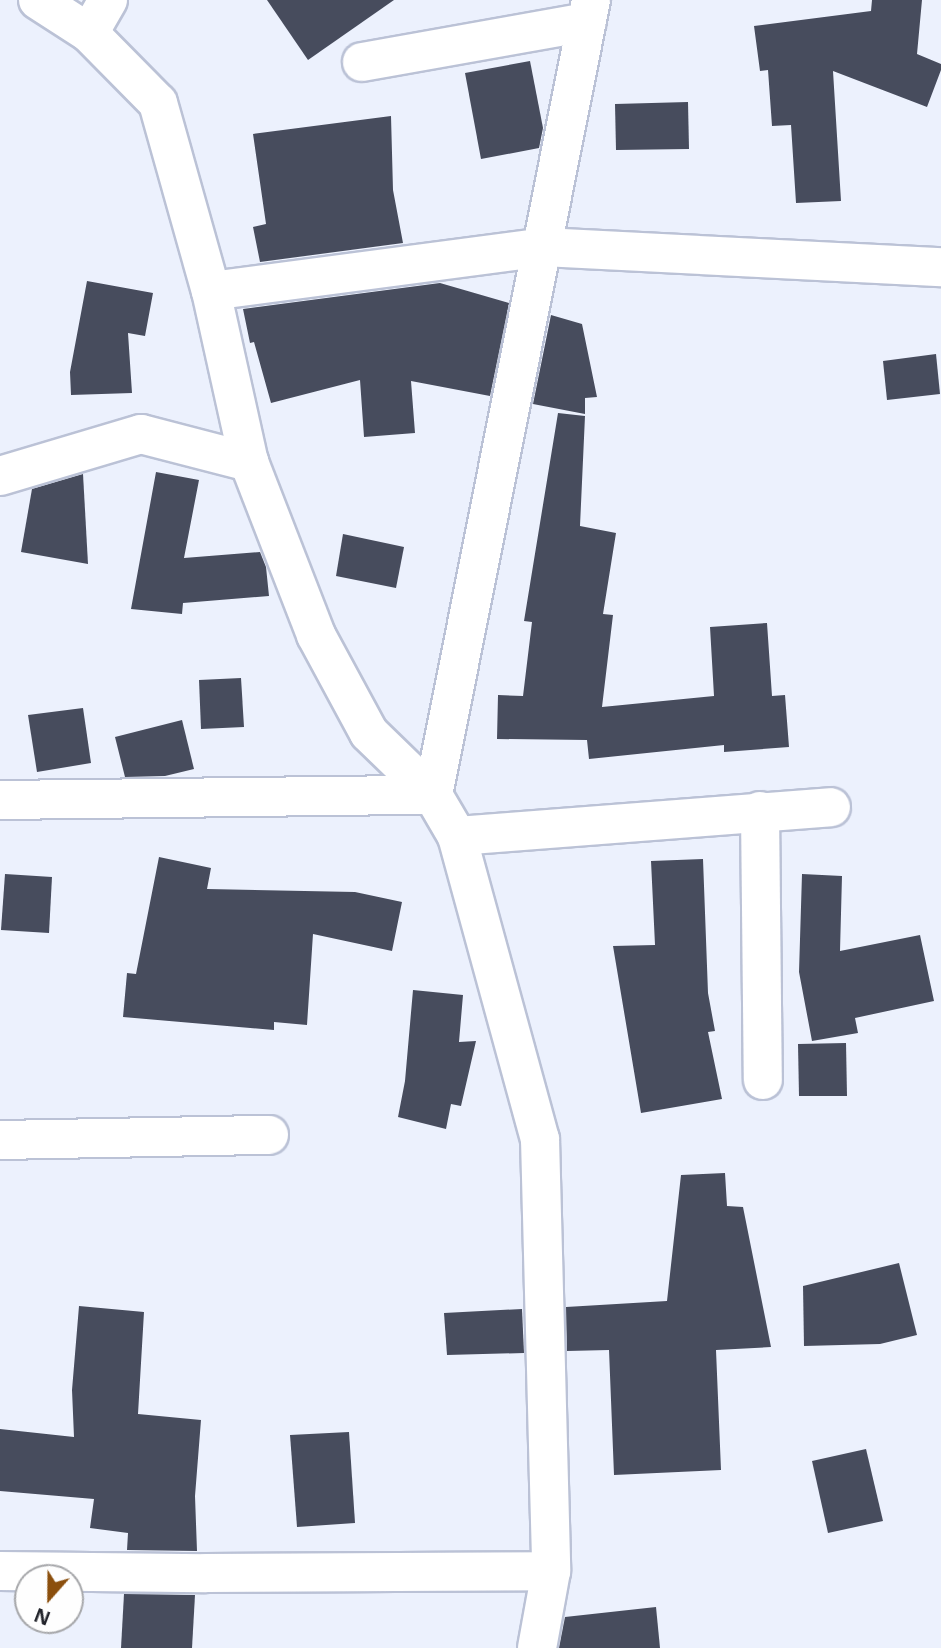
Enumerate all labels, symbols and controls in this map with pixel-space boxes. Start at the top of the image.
north arrow [14,1564,84,1634]
text: N [30,1602,54,1632]

